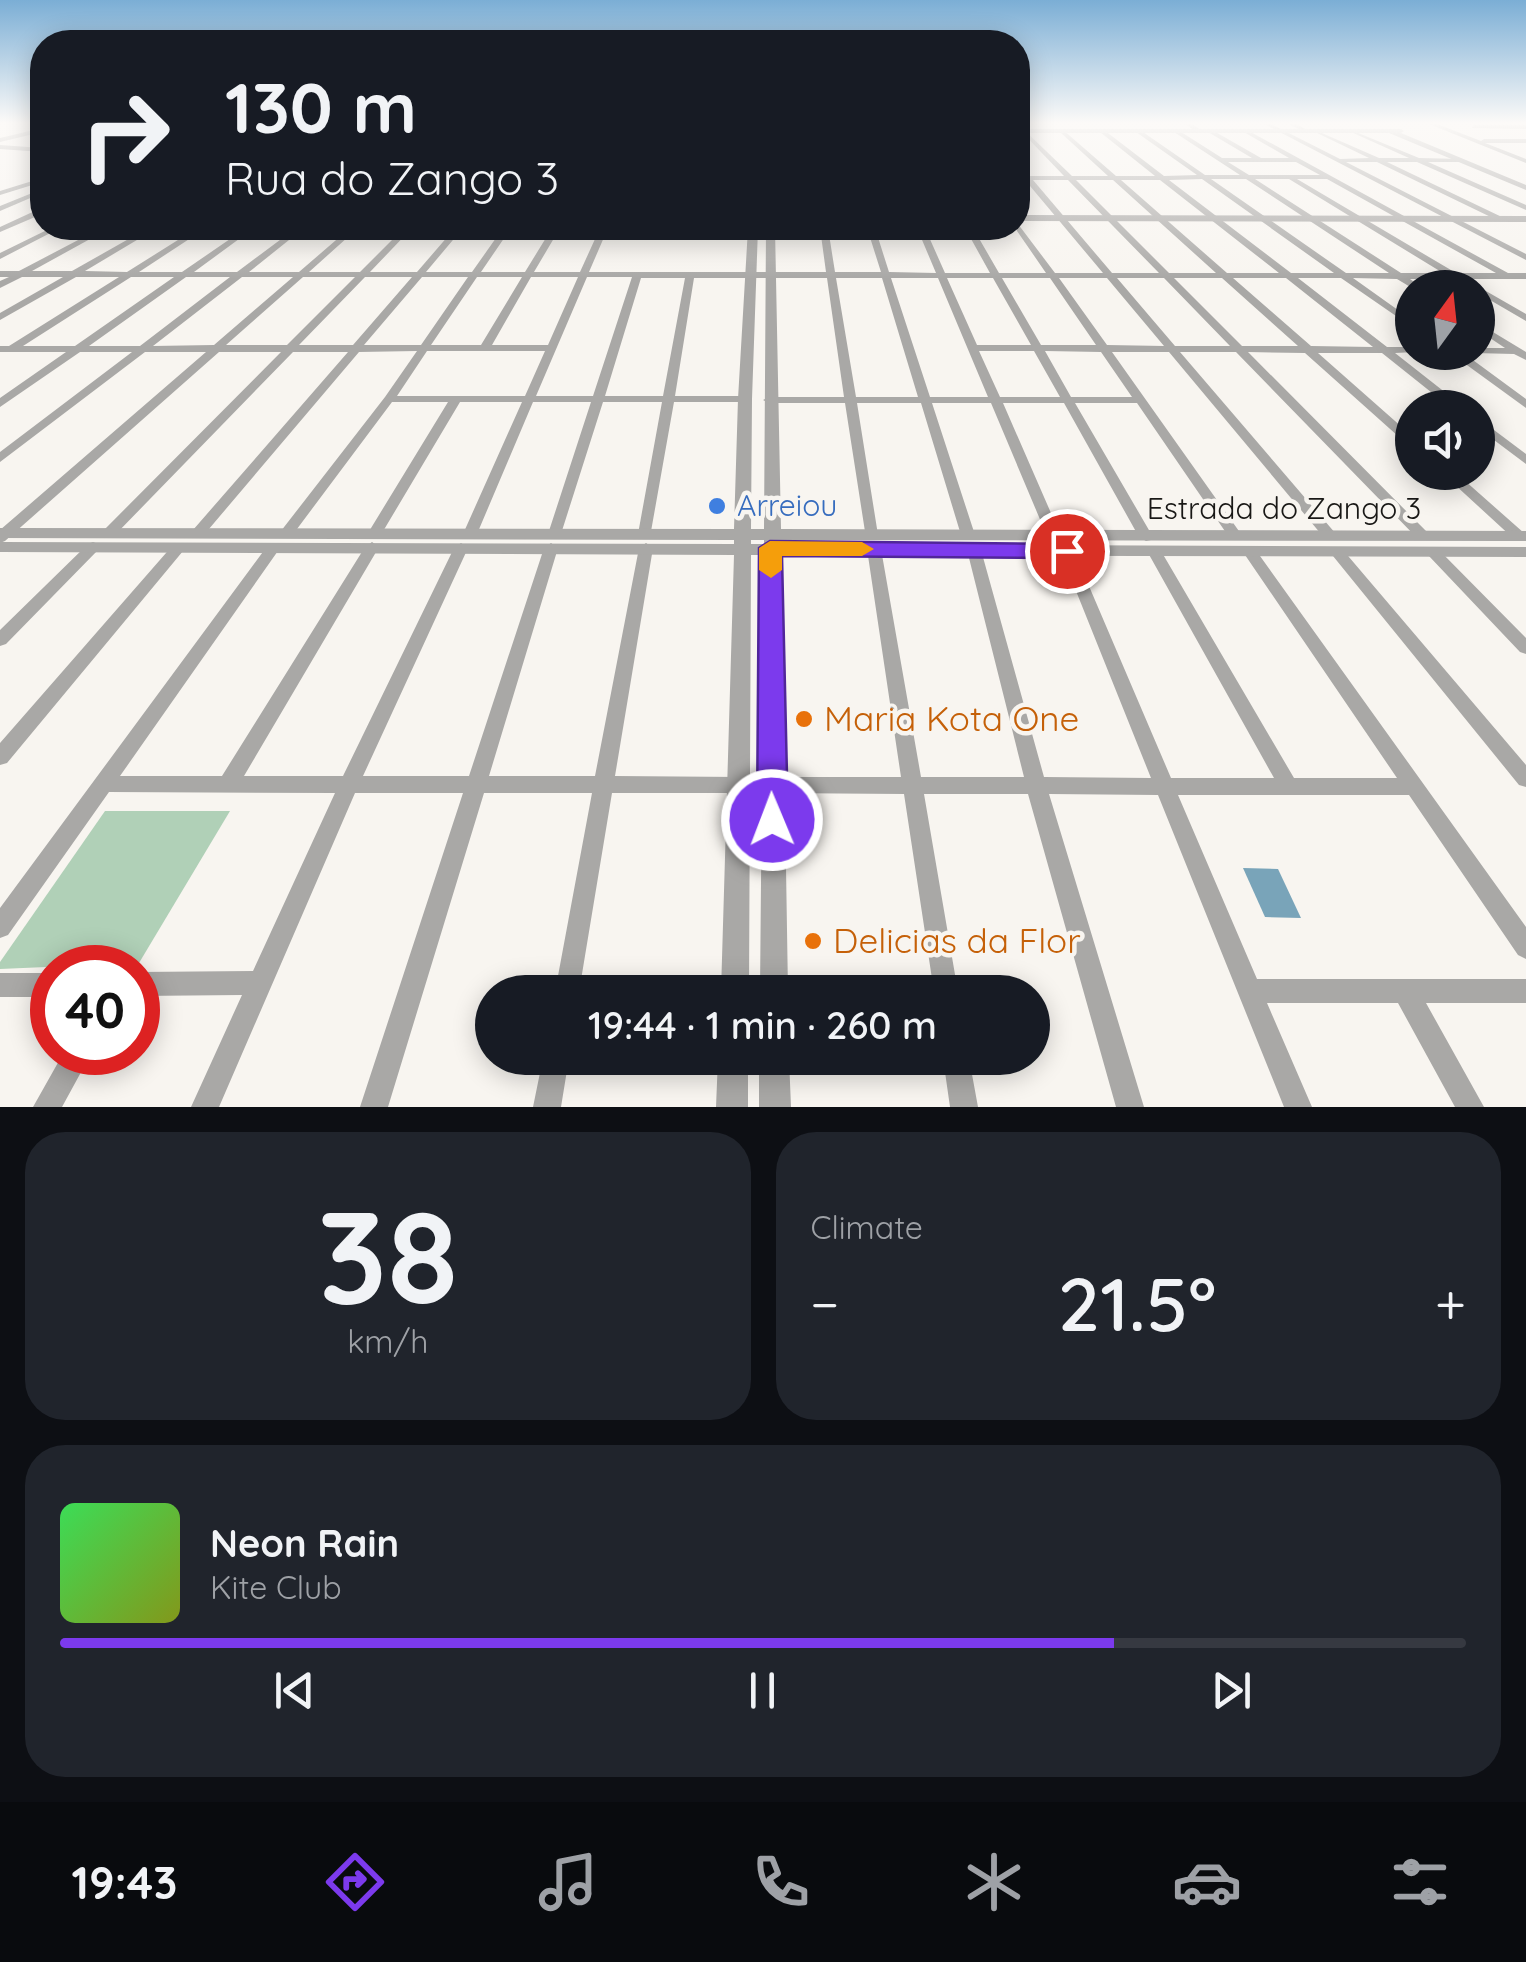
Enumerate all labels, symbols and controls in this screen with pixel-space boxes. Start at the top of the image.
text: 130 m [225,63,417,151]
icon: right [60,70,190,200]
text: Rua do Zango 3 [225,150,559,206]
north arrow [1395,270,1495,370]
map controls [1395,270,1495,490]
button: sound [1395,390,1495,490]
place label: Arreiou [737,486,837,524]
street label: Estrada do Zango 3 [1147,489,1421,527]
marker: Arreiou [706,495,728,517]
pin [1025,509,1110,594]
icon: arrive [1040,524,1095,579]
place label: Maria Kota One [824,696,1079,740]
marker: Maria Kota One [793,708,815,730]
position arrow [720,768,824,872]
place label: Delicias da Flor [833,918,1081,962]
marker: Delicias da Flor [802,930,824,952]
speed limit sign: 40 [30,945,160,1075]
text: 19:44 · 1 min · 260 m [588,1001,937,1049]
text: 38 [317,1174,458,1337]
text: Climate [811,1207,923,1247]
text: 21.5° [1058,1256,1216,1350]
text: − [811,1269,839,1338]
text: + [1435,1269,1466,1338]
text: km/h [347,1321,428,1361]
text: Neon Rain [210,1519,399,1567]
text: Kite Club [210,1567,342,1607]
icon: previous [267,1663,322,1718]
icon: pause [735,1663,790,1718]
icon: next [1204,1663,1259,1718]
icon: directions [320,1847,390,1917]
icon: music [533,1847,603,1917]
icon: phone [746,1847,816,1917]
icon: climate [959,1847,1029,1917]
icon: car [1172,1847,1242,1917]
icon: filters [1385,1847,1455,1917]
text: 19:43 [71,1854,177,1910]

